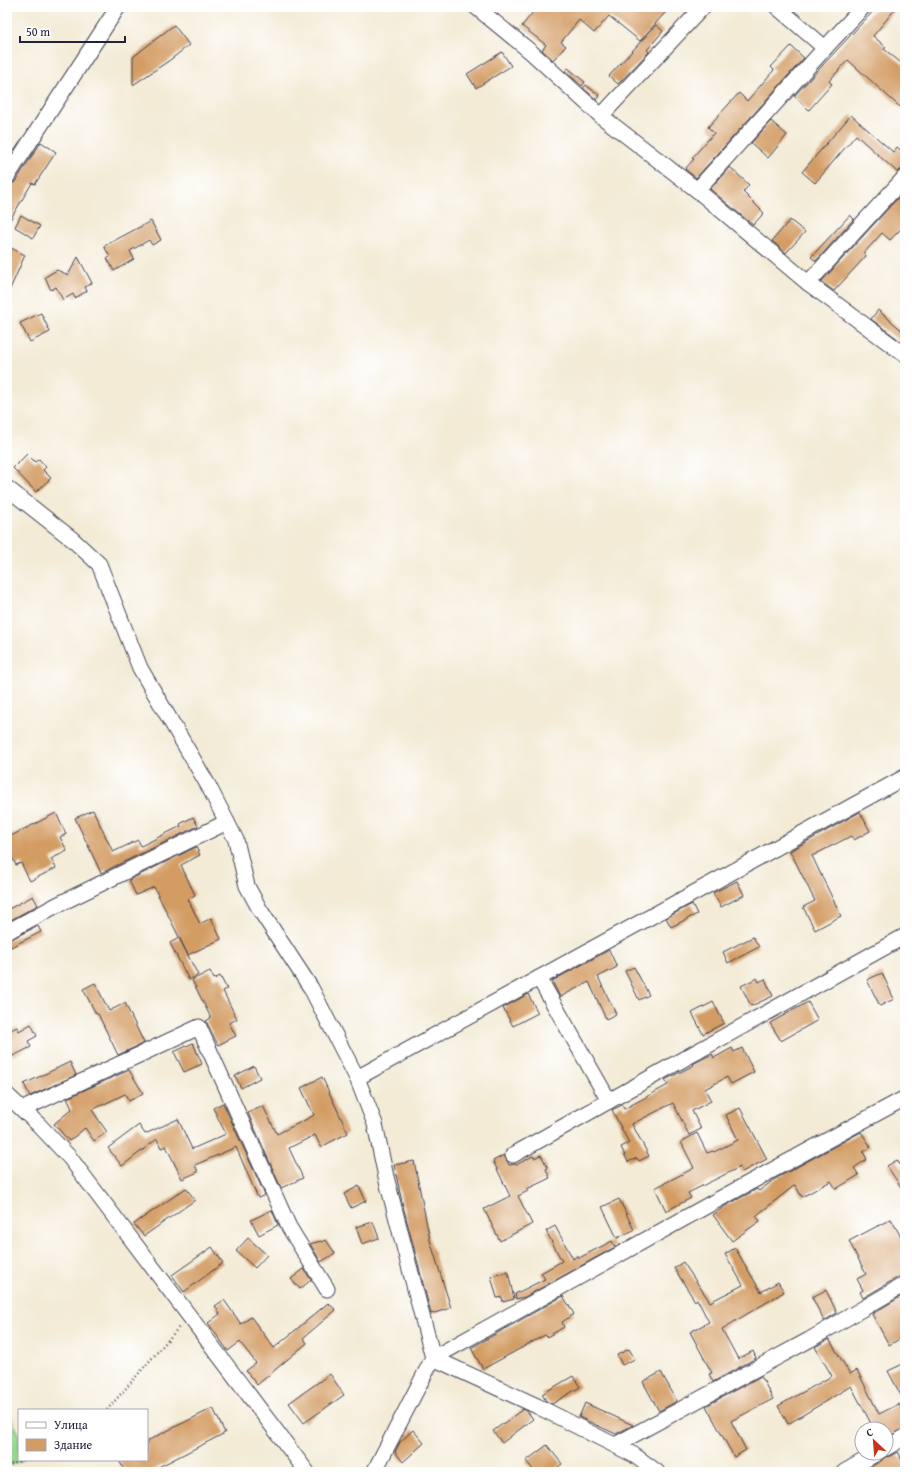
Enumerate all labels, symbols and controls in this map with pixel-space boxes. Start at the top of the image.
scale bar [20,18,125,44]
text: 50 m [26,23,50,40]
legend [18,1409,148,1461]
text: Улица [54,1416,88,1433]
north arrow [854,1421,894,1461]
text: С [863,1423,876,1441]
text: Здание [54,1436,93,1453]

